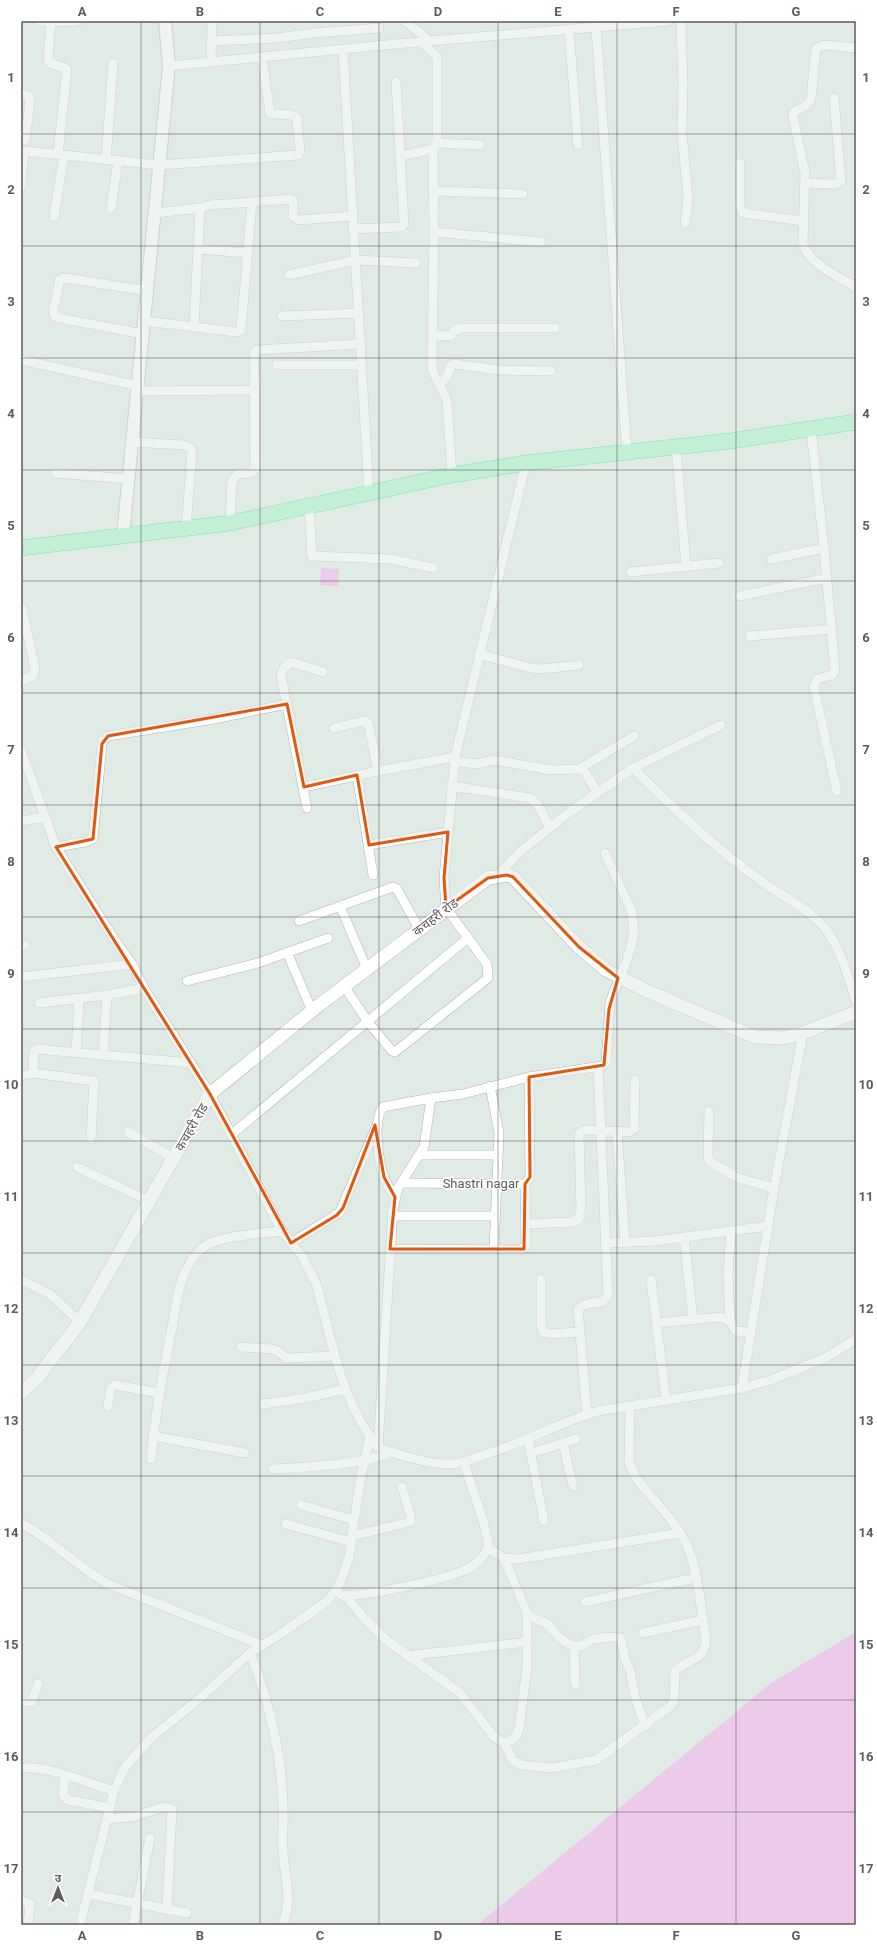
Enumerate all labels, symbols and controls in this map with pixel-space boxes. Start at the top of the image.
text: A [78,4,87,19]
text: B [196,4,204,19]
text: C [316,4,325,19]
text: D [434,4,442,19]
text: E [554,4,562,19]
text: F [672,4,680,19]
text: G [792,4,801,19]
text: 1 [7,70,15,85]
text: 1 [862,70,870,85]
text: 2 [7,182,15,197]
text: 2 [862,182,870,197]
text: 3 [7,294,15,309]
text: 3 [862,294,870,309]
text: 4 [7,406,15,421]
text: 4 [862,406,870,421]
text: 5 [7,518,15,533]
text: 5 [862,518,870,533]
text: 6 [7,630,15,645]
text: 6 [862,630,870,645]
text: 7 [7,742,15,757]
text: 7 [862,742,870,757]
text: 8 [7,854,15,869]
text: 8 [862,854,870,869]
street label: कचहरी रोड [410,895,462,939]
text: 9 [7,966,15,981]
text: 9 [862,966,870,981]
text: 10 [4,1077,18,1092]
text: 10 [859,1077,873,1092]
street label: कचहरी रोड [172,1100,212,1154]
street label: Shastri nagar [443,1176,520,1191]
text: 11 [4,1189,18,1204]
text: 11 [859,1189,873,1204]
text: 12 [4,1301,18,1316]
text: 12 [859,1301,873,1316]
text: 13 [4,1413,18,1428]
text: 13 [859,1413,873,1428]
text: 14 [4,1525,19,1540]
text: 14 [859,1525,874,1540]
text: 15 [4,1637,18,1652]
text: 15 [859,1637,873,1652]
text: 16 [4,1749,19,1764]
text: 16 [859,1749,874,1764]
text: 17 [4,1861,18,1876]
text: 17 [859,1861,873,1876]
north arrow [38,1868,78,1908]
text: उ [55,1872,62,1885]
text: A [78,1928,87,1943]
text: B [196,1928,204,1943]
text: C [316,1928,325,1943]
text: D [434,1928,442,1943]
text: E [554,1928,562,1943]
text: F [672,1928,680,1943]
text: G [792,1928,801,1943]

